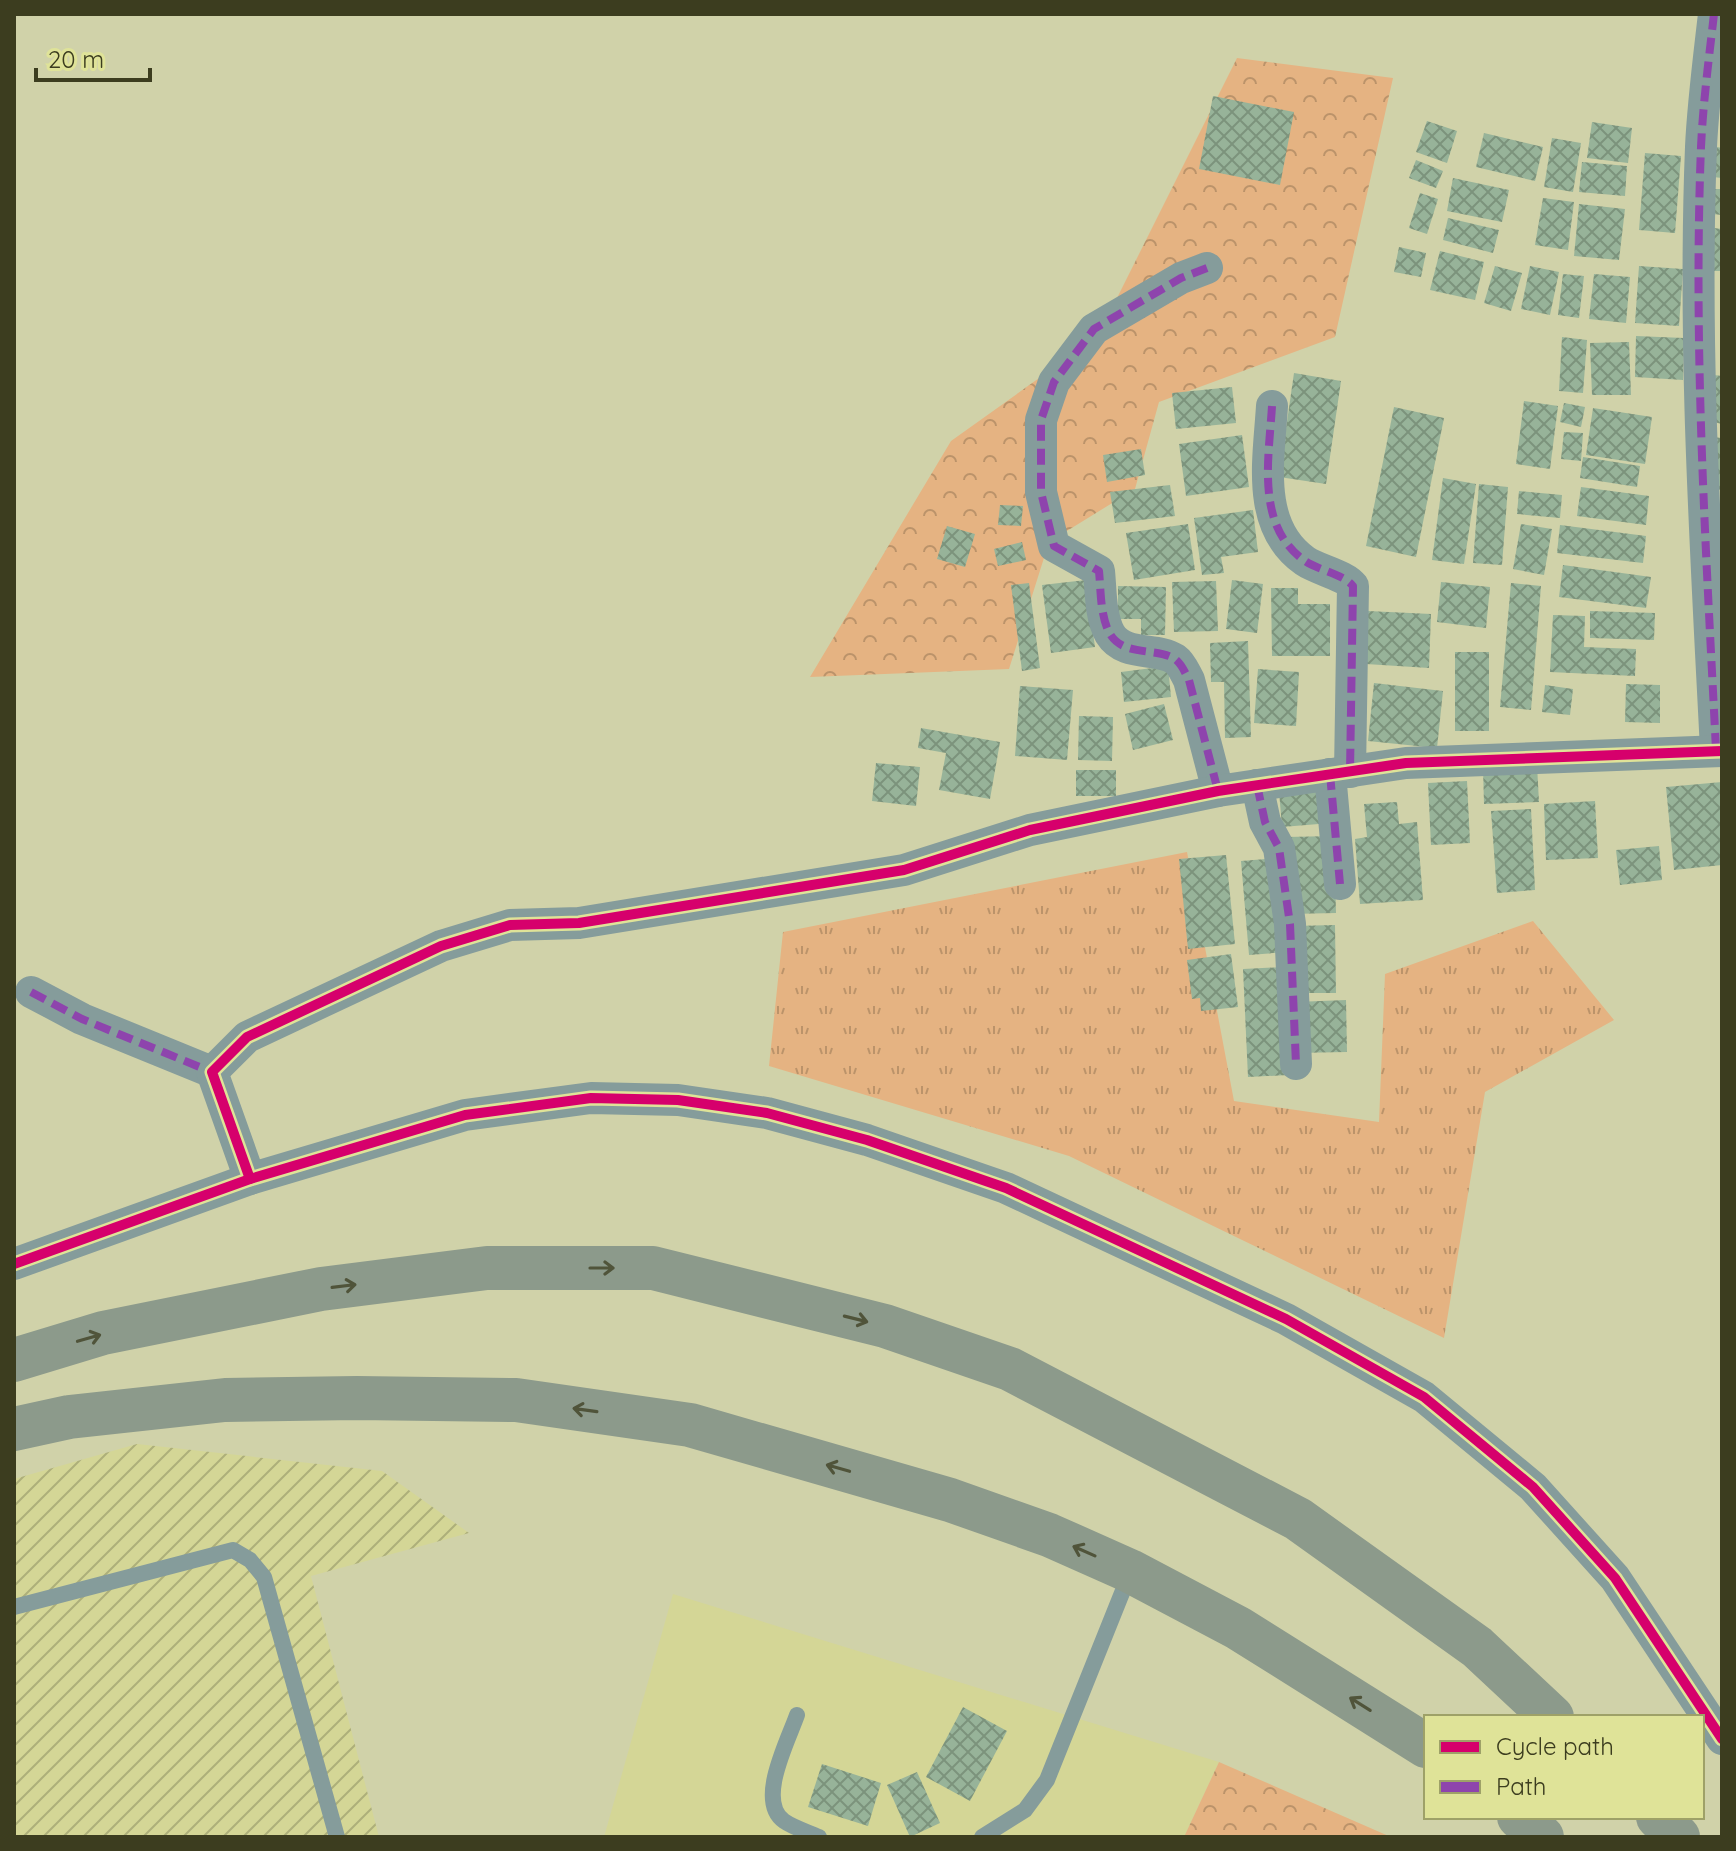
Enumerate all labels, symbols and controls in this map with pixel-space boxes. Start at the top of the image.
scale bar [36,32,150,82]
text: 20 m [48,44,104,74]
one-way arrow [588,1260,615,1276]
one-way arrow [330,1278,356,1293]
one-way arrow [843,1313,868,1328]
one-way arrow [75,1330,101,1345]
one-way arrow [573,1402,599,1417]
one-way arrow [826,1460,852,1475]
one-way arrow [1073,1543,1097,1558]
one-way arrow [1349,1696,1372,1712]
legend [1424,1715,1704,1819]
text: Cycle path [1496,1731,1614,1761]
text: Path [1496,1771,1547,1801]

